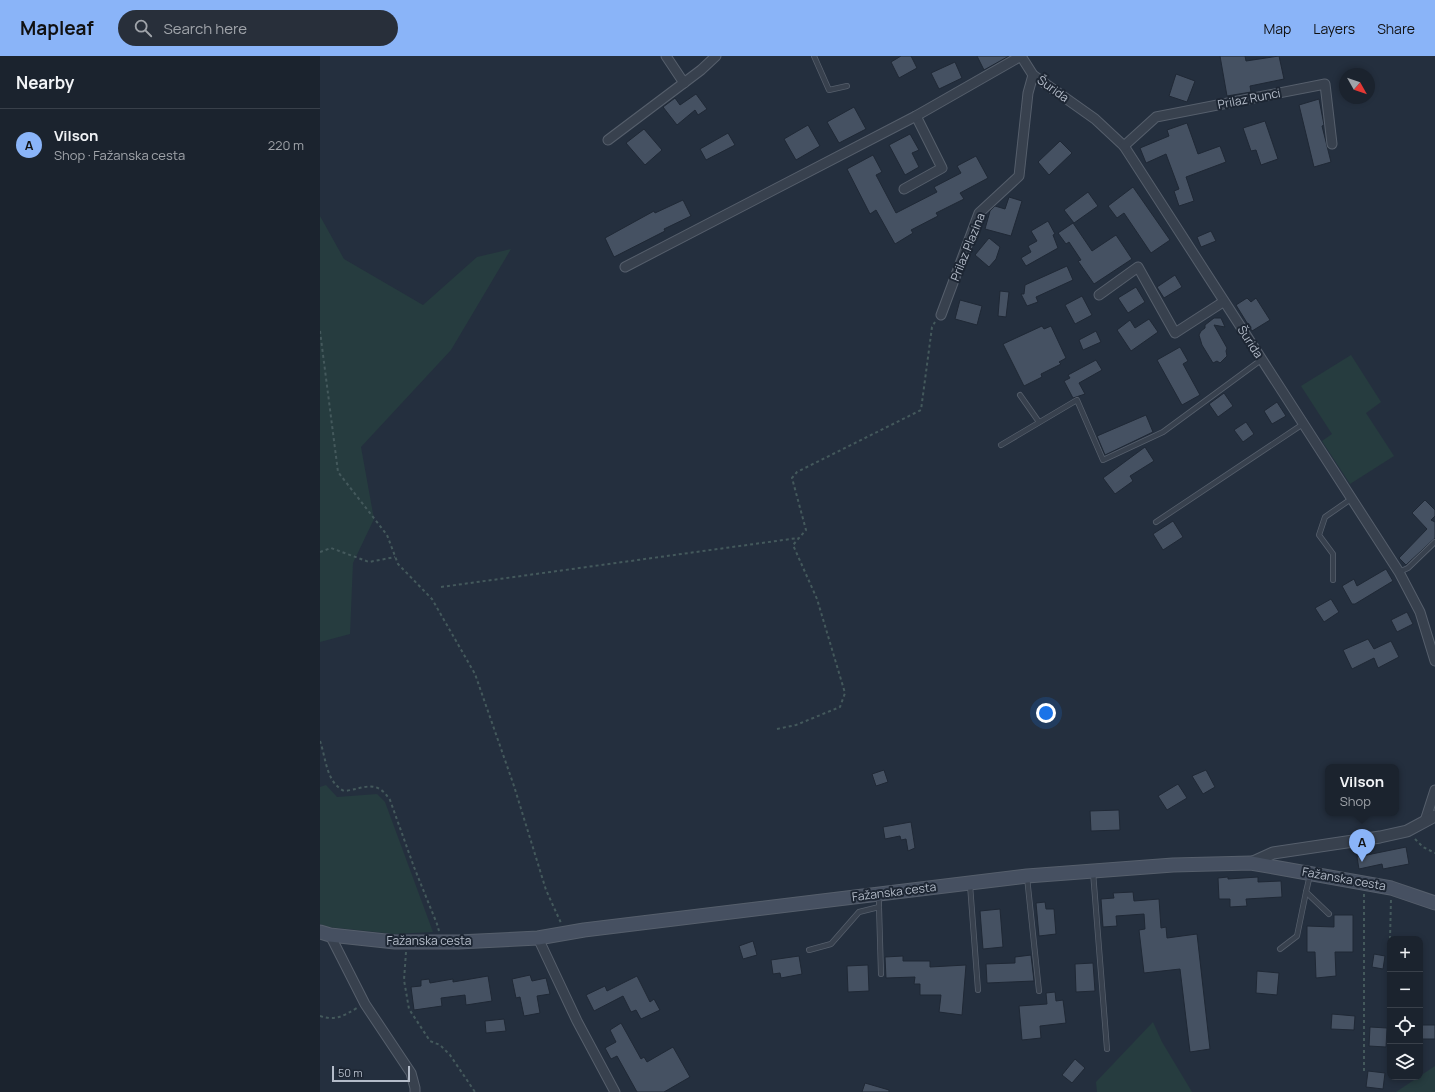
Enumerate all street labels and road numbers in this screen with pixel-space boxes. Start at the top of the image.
street label: Šurida [1034,71,1073,106]
street label: Prilaz Runci [1216,84,1282,113]
street label: Prilaz Plazina [946,210,989,283]
street label: Šurida [1234,322,1267,361]
street label: Fažanska cesta [1301,863,1387,894]
street label: Fažanska cesta [851,878,937,905]
street label: Fažanska cesta [387,932,471,949]

